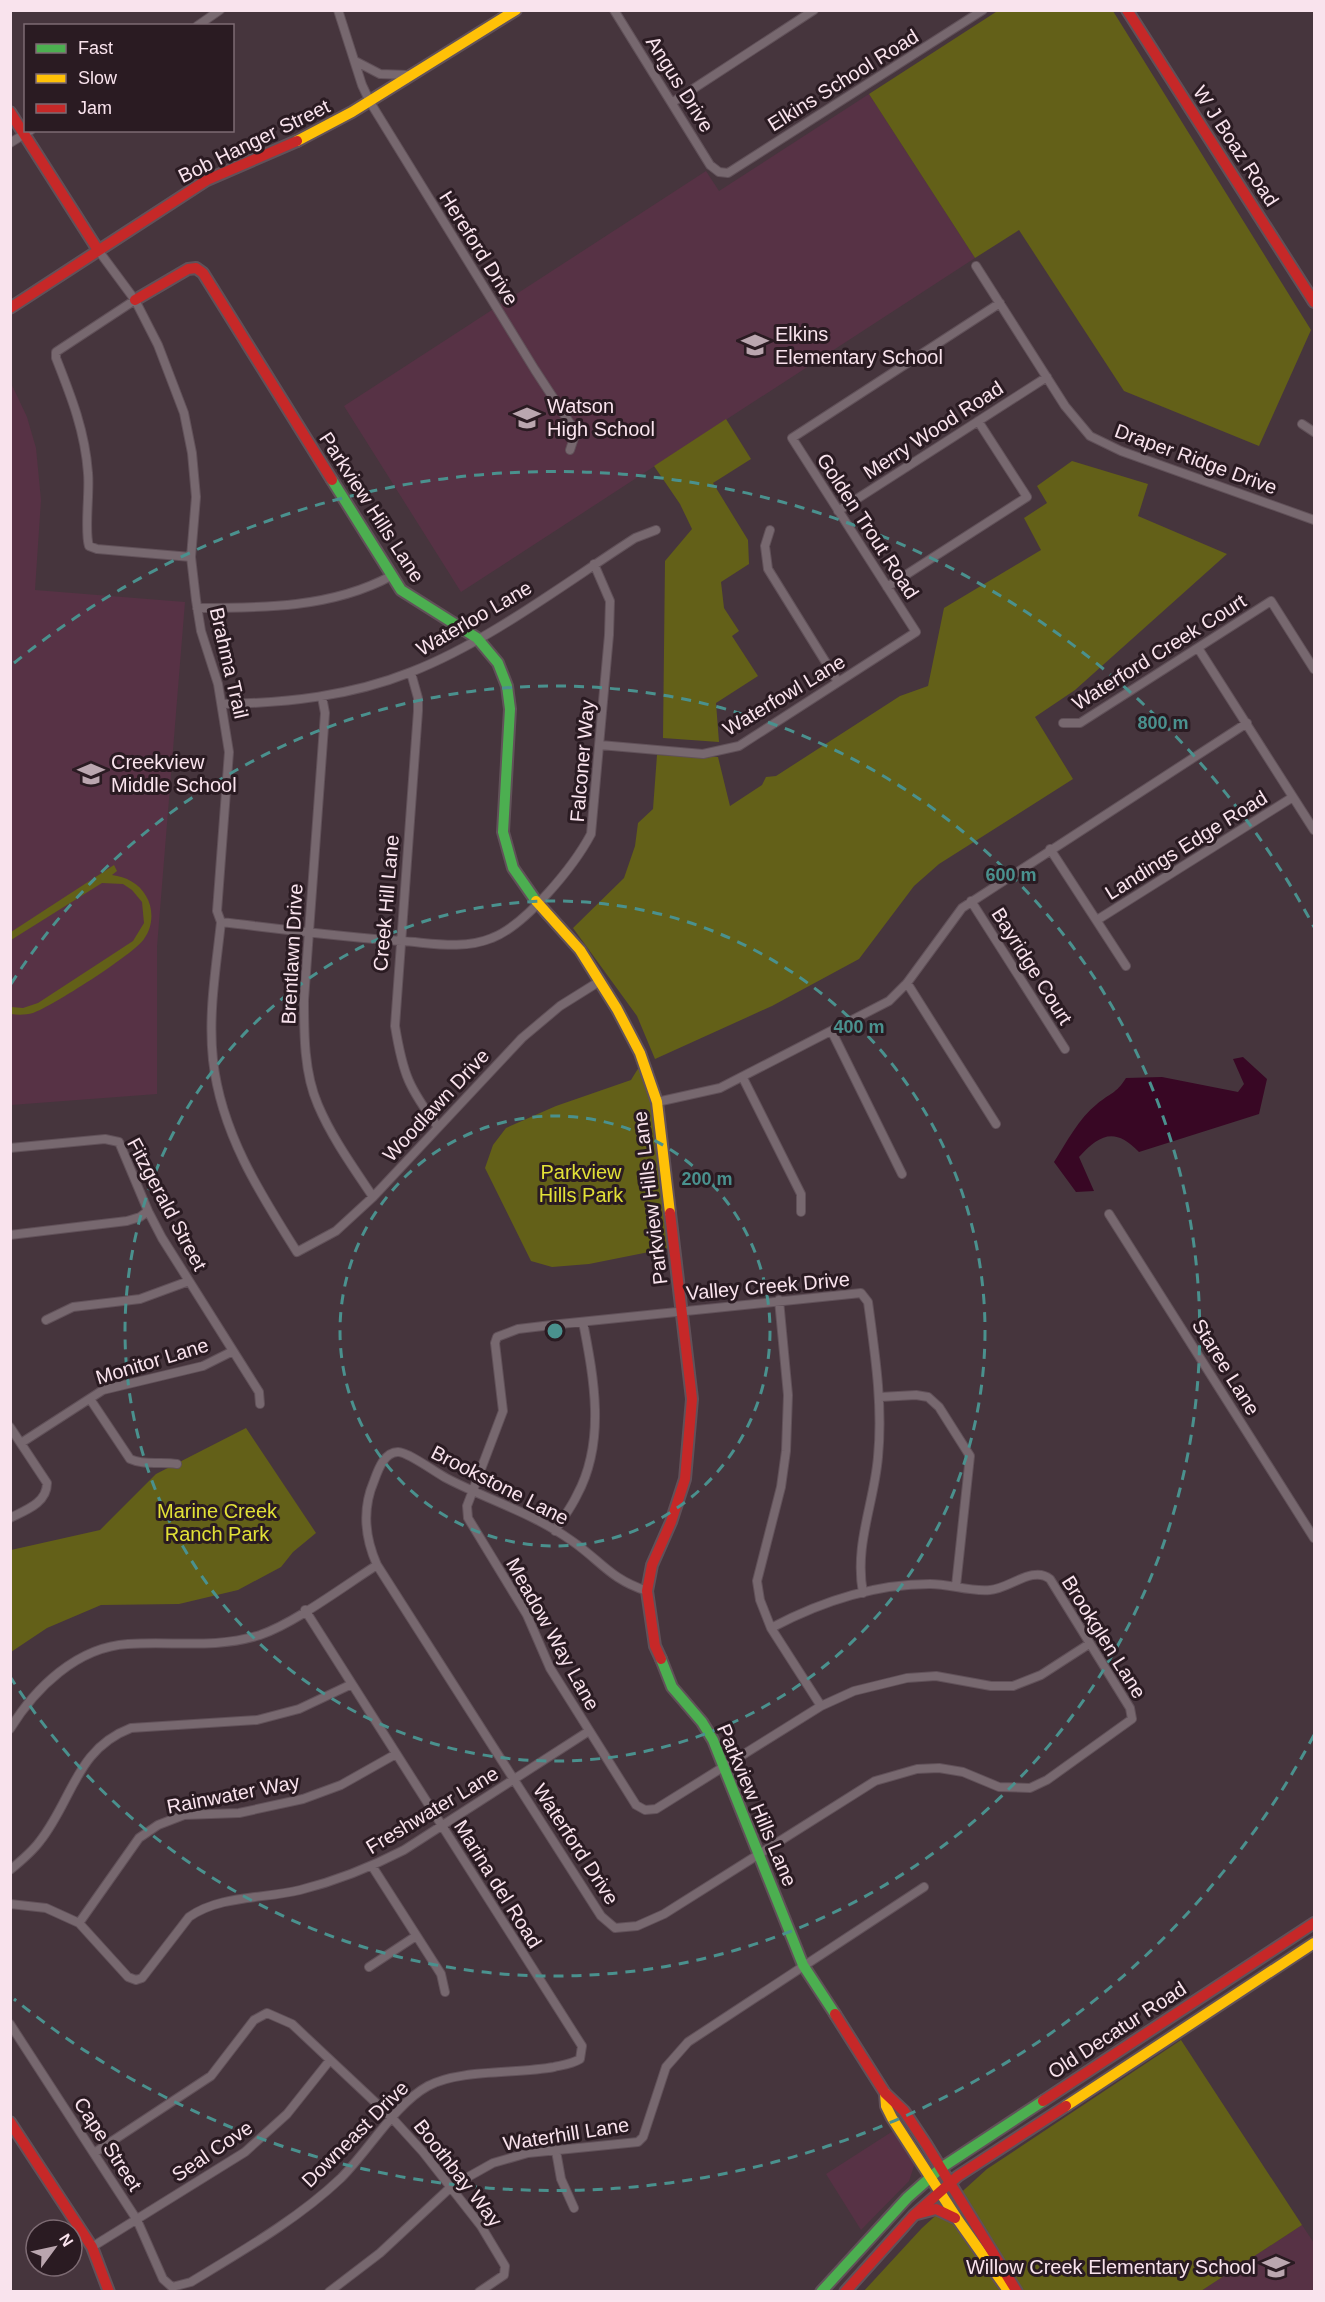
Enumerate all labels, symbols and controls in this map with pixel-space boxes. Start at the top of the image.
legend [24,24,234,132]
street label: Elkins School Road [764,25,922,135]
street label: Angus Drive [642,32,718,136]
text: Fast [78,38,113,58]
text: Slow [78,68,118,88]
street label: W J Boaz Road [1189,82,1283,210]
street label: Bob Hanger Street [175,95,334,187]
text: Jam [78,98,112,118]
street label: Hereford Drive [435,187,523,309]
place label: Elkins Elementary School [775,323,943,368]
school or university icon: Elkins Elementary School [740,330,770,360]
street label: Merry Wood Road [859,377,1007,483]
place label: Watson High School [547,395,655,440]
school or university icon: Watson High School [512,403,542,433]
street label: Draper Ridge Drive [1112,419,1280,499]
street label: Parkview Hills Lane [315,428,429,586]
street label: Golden Trout Road [813,449,923,603]
street label: Waterloo Lane [412,576,536,660]
street label: Waterford Creek Court [1068,589,1250,714]
street label: Brahma Trail [206,605,252,721]
street label: Waterfowl Lane [719,650,849,740]
street label: Falconer Way [566,699,598,823]
text: 800 m [1137,713,1189,733]
place label: Creekview Middle School [111,751,237,796]
school or university icon: Creekview Middle School [76,759,106,789]
street label: Landings Edge Road [1101,786,1271,904]
street label: Creek Hill Lane [369,834,403,972]
text: 600 m [985,865,1037,885]
street label: Brentlawn Drive [277,883,307,1025]
street label: Bayridge Court [987,904,1077,1029]
text: 400 m [833,1017,885,1037]
street label: Woodlawn Drive [378,1044,494,1166]
street label: Parkview Hills Lane [628,1110,672,1286]
street label: Fitzgerald Street [123,1134,211,1274]
park label: Parkview Hills Park [539,1161,624,1206]
text: 200 m [681,1169,733,1189]
street label: Valley Creek Drive [685,1268,851,1304]
street label: Staree Lane [1188,1315,1264,1419]
centre of rings [545,1321,565,1341]
street label: Monitor Lane [93,1333,211,1389]
street label: Brookstone Lane [428,1441,572,1529]
park label: Marine Creek Ranch Park [157,1500,278,1545]
street label: Meadow Way Lane [502,1554,604,1714]
street label: Brookglen Lane [1058,1572,1150,1702]
street label: Parkview Hills Lane [713,1720,801,1890]
street label: Freshwater Lane [362,1762,502,1858]
street label: Rainwater Way [165,1770,301,1818]
street label: Waterford Drive [529,1780,623,1908]
street label: Marina del Road [450,1816,546,1952]
street label: Old Decatur Road [1044,1977,1190,2083]
street label: Downeast Drive [297,2076,413,2192]
street label: Cape Street [70,2093,147,2195]
street label: Waterhill Lane [502,2113,630,2155]
street label: Boothbay Way [410,2115,506,2231]
street label: Seal Cove [168,2116,256,2186]
north arrow [24,2218,84,2278]
text: N [56,2231,76,2250]
school or university icon: Willow Creek Elementary School [1261,2252,1291,2282]
place label: Willow Creek Elementary School [966,2256,1256,2278]

